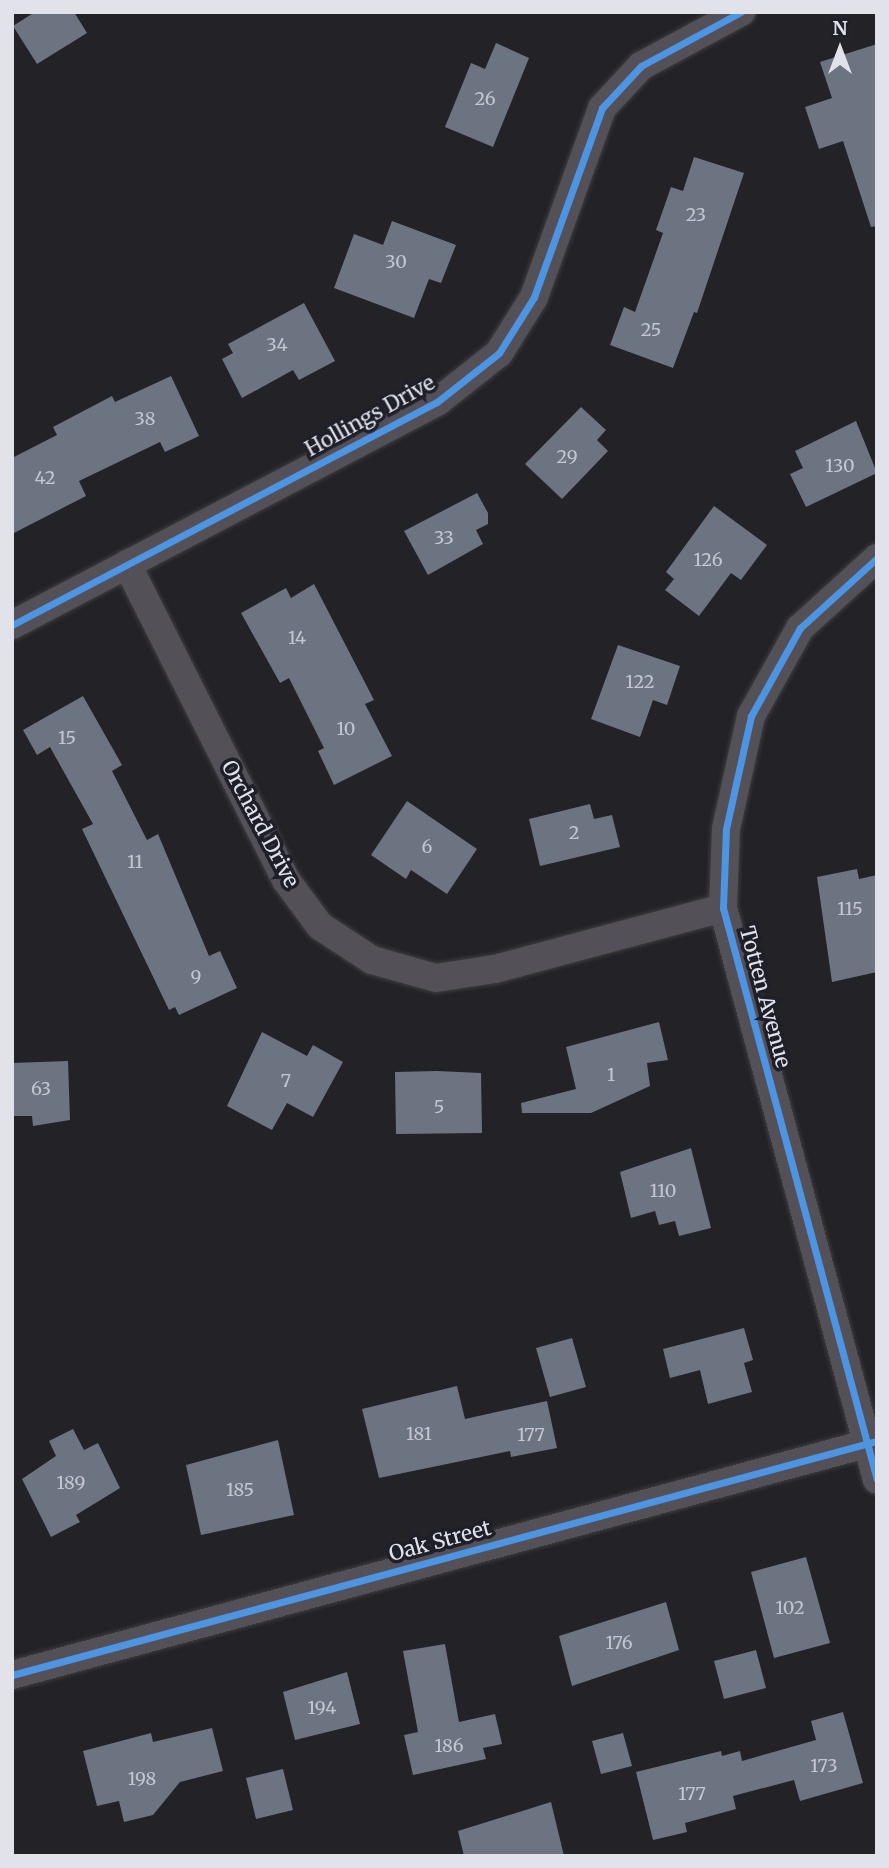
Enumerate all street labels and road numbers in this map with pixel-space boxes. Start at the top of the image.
street label: Hollings Drive [301,370,439,462]
street label: Orchard Drive [216,756,304,892]
street label: Totten Avenue [734,923,796,1071]
street label: Oak Street [386,1515,494,1567]

